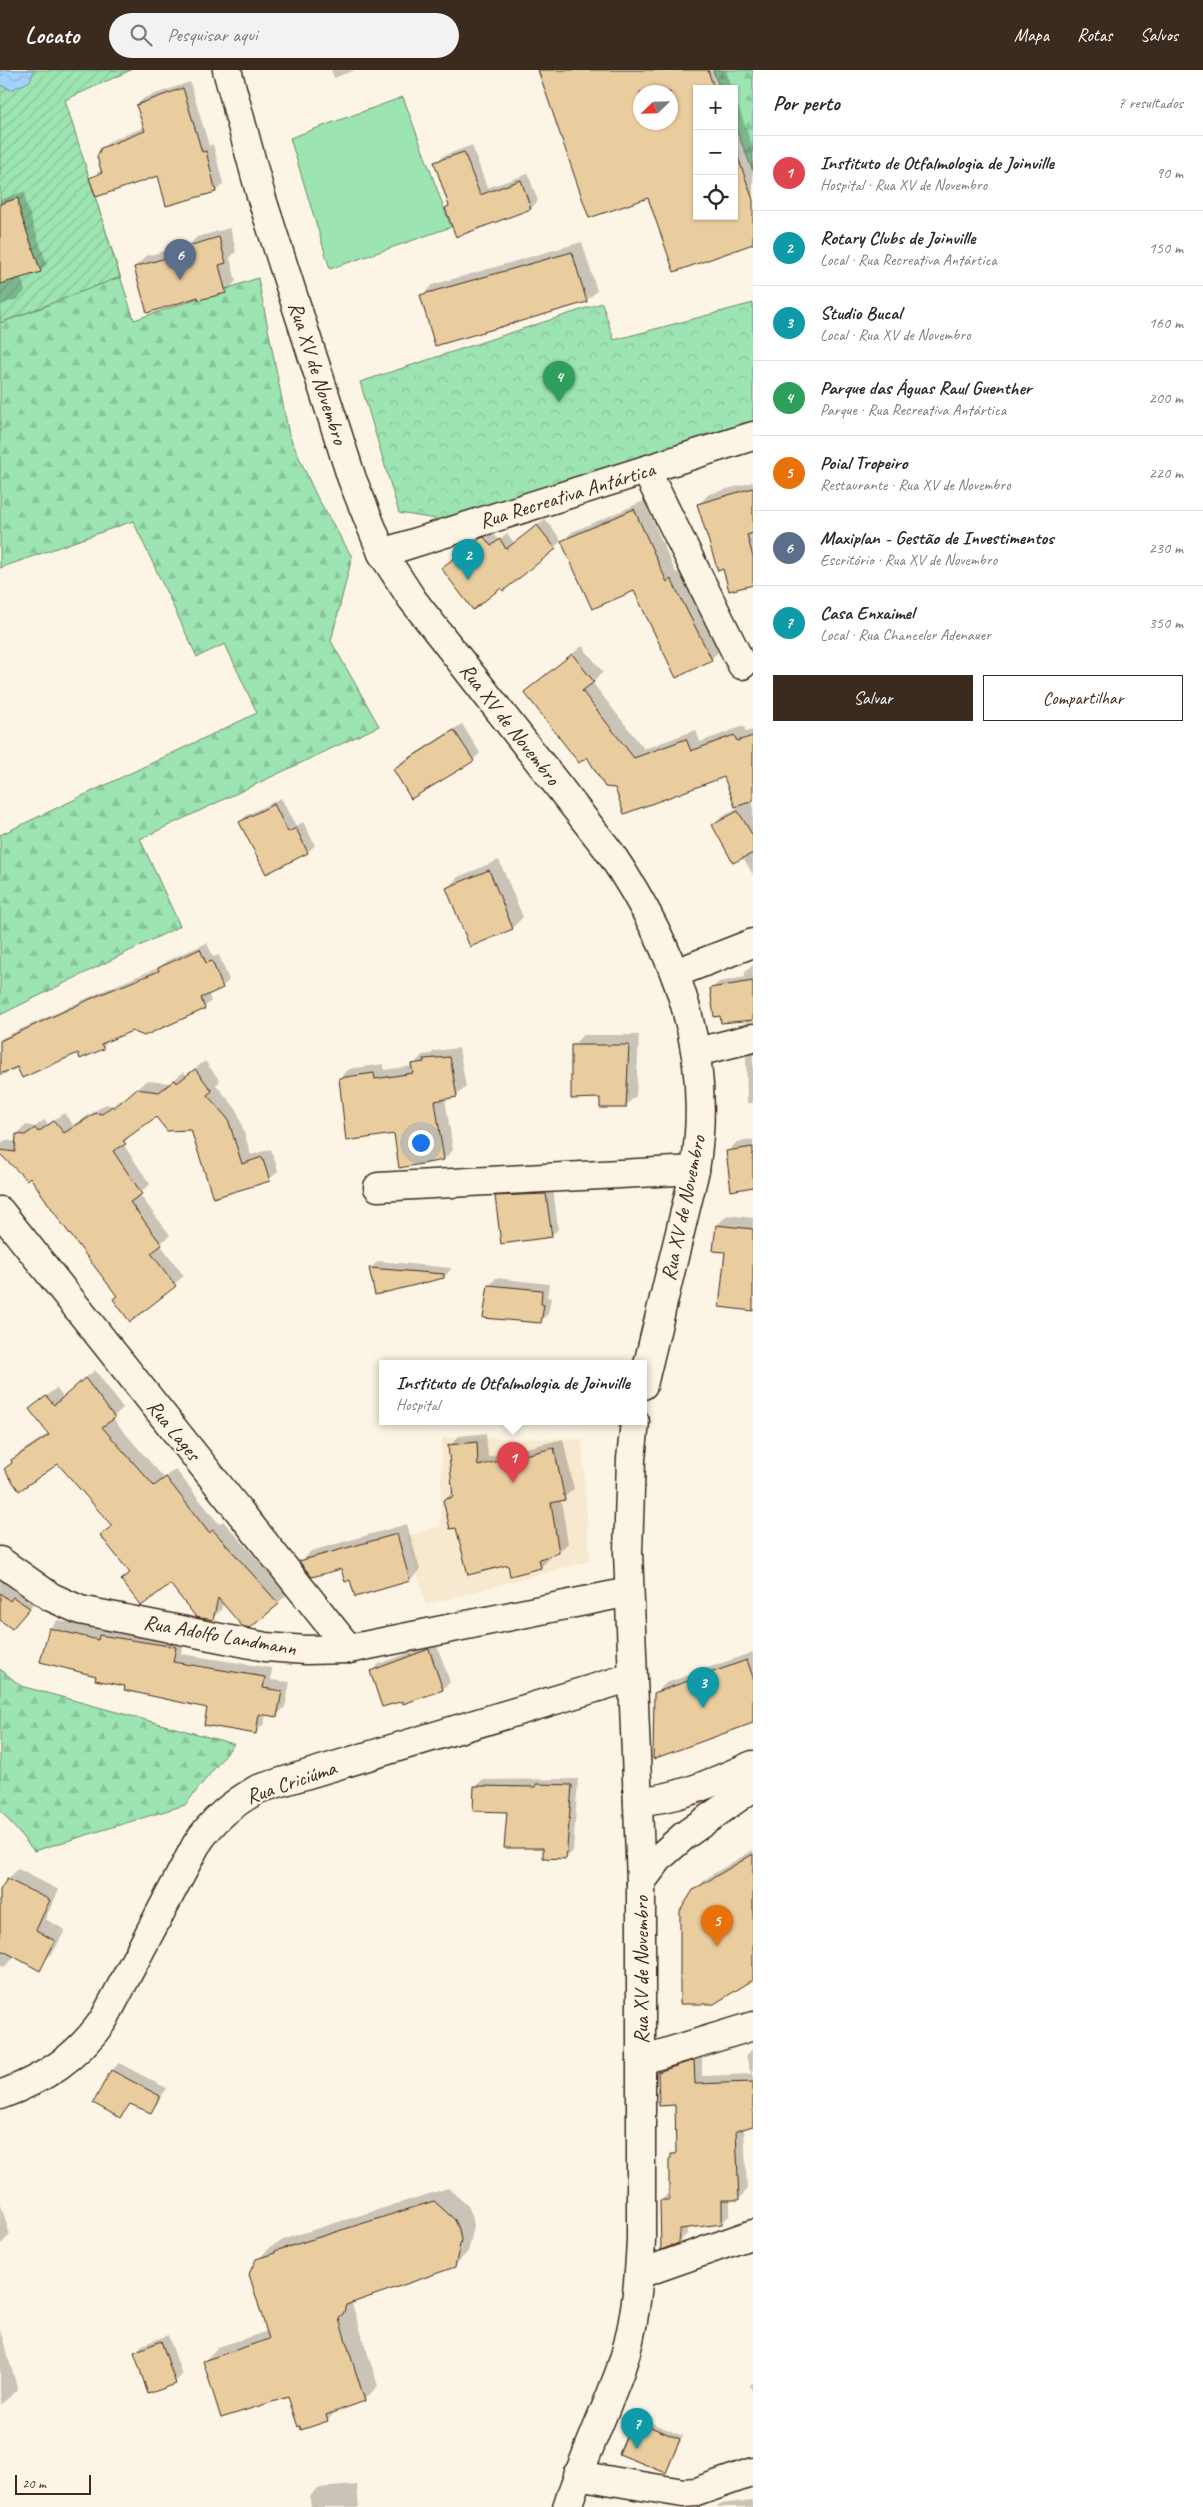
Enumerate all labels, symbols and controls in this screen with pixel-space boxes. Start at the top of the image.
search box [109,13,459,58]
text: Locato [25,20,79,50]
icon: search [127,21,155,49]
text: Pesquisar aqui [167,23,258,47]
text: Mapa [1014,24,1049,46]
text: Rotas [1077,24,1112,46]
text: Salvos [1140,24,1178,46]
north arrow [633,85,678,130]
map controls [693,85,738,220]
button: + [693,85,738,130]
text: Por perto [773,90,840,116]
text: 7 resultados [1118,93,1183,113]
button: − [693,130,738,175]
text: Instituto de Otfalmologia de Joinville [820,151,1054,175]
text: 1 [785,163,793,183]
text: 90 m [1156,163,1183,183]
button: locate [693,175,738,220]
text: Hospital · Rua XV de Novembro [820,175,987,195]
text: Rotary Clubs de Joinville [820,226,975,250]
text: 2 [785,238,793,258]
text: 150 m [1149,238,1183,258]
pin: 6 [164,239,196,280]
text: Local · Rua Recreativa Antártica [820,250,997,270]
street label: Rua XV de Novembro [283,299,354,449]
text: Studio Bucal [820,301,901,325]
text: 3 [785,313,793,333]
text: 160 m [1149,313,1183,333]
text: Local · Rua XV de Novembro [820,325,971,345]
pin: 4 [543,361,575,402]
text: Parque das Águas Raul Guenther [820,376,1032,400]
text: 4 [785,388,793,408]
text: 200 m [1149,388,1183,408]
text: Parque · Rua Recreativa Antártica [820,400,1006,420]
text: Poial Tropeiro [820,451,907,475]
street label: Rua Recreativa Antártica [476,455,659,534]
text: 5 [786,463,792,483]
text: 220 m [1149,463,1183,483]
text: Restaurante · Rua XV de Novembro [820,475,1011,495]
text: Maxiplan - Gestão de Investimentos [820,526,1054,550]
text: 6 [785,538,793,558]
text: 230 m [1149,538,1183,558]
pin: 2 [452,539,484,580]
text: Escritório · Rua XV de Novembro [820,550,997,570]
text: Casa Enxaimel [820,601,914,625]
text: 7 [785,613,793,633]
text: 350 m [1149,613,1183,633]
text: Local · Rua Chanceler Adenauer [820,625,991,645]
street label: Rua XV de Novembro [454,658,567,792]
button: Salvar [773,675,973,721]
button: Compartilhar [983,675,1183,721]
your location [408,1130,434,1156]
street label: Rua XV de Novembro [655,1131,711,1283]
popup [379,1360,647,1425]
text: Instituto de Otfalmologia de Joinville [396,1371,630,1395]
street label: Rua Lages [142,1394,208,1467]
text: Hospital [396,1395,440,1415]
pin: 1 [497,1442,529,1483]
street label: Rua Adolfo Landmann [142,1609,299,1661]
pin: 3 [687,1667,719,1708]
street label: Rua Criciúma [243,1754,341,1810]
street label: Rua XV de Novembro [628,1894,654,2044]
pin: 5 [701,1905,733,1946]
pin: 7 [621,2408,653,2449]
scale bar [15,2472,91,2495]
text: 20 m [22,2475,46,2492]

